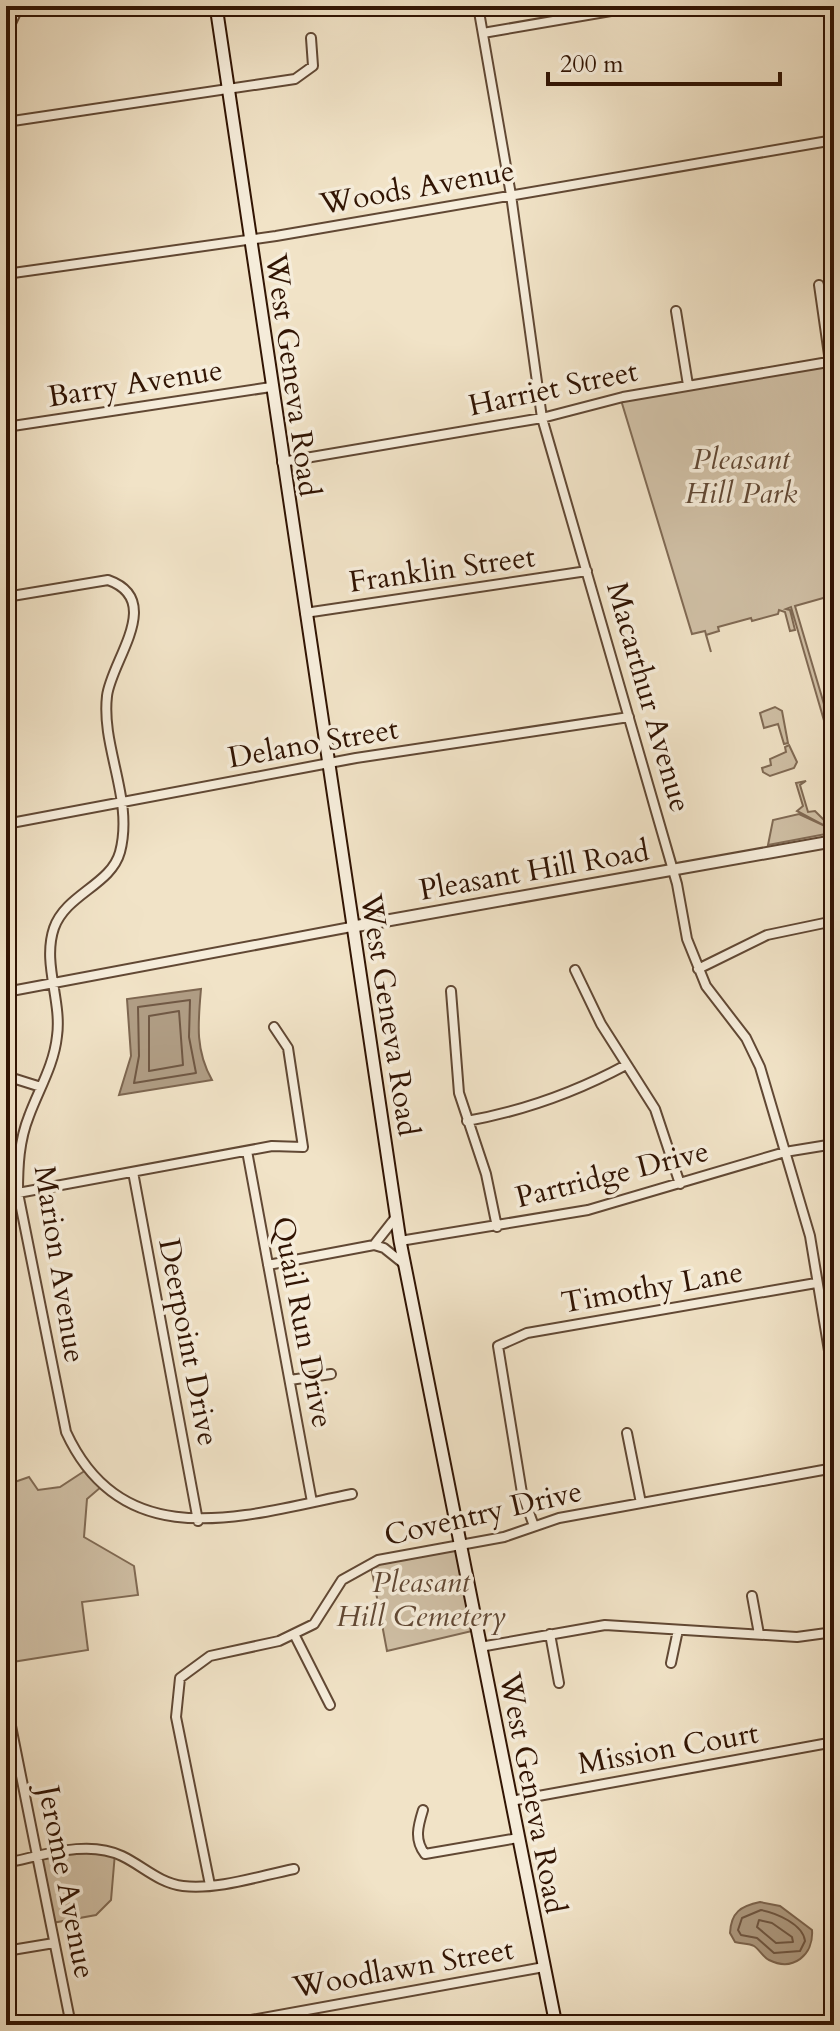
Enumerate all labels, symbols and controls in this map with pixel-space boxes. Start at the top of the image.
scale bar [548,36,780,86]
text: 200 m [560,48,624,81]
street label: Woods Avenue [316,150,518,225]
street label: West Geneva Road [255,250,330,499]
street label: Barry Avenue [45,349,225,418]
street label: Harriet Street [465,350,642,426]
park label: Pleasant Hill Park [685,439,797,514]
street label: Franklin Street [346,536,538,603]
street label: Macarthur Avenue [596,577,701,817]
street label: Delano Street [225,708,402,779]
street label: Pleasant Hill Road [416,830,652,911]
street label: West Geneva Road [350,890,429,1139]
street label: Partridge Drive [511,1131,713,1218]
street label: Marion Avenue [24,1162,95,1366]
street label: Quail Run Drive [262,1213,343,1431]
street label: Deerpoint Drive [148,1235,229,1449]
street label: Timothy Lane [558,1251,746,1324]
street label: Coventry Drive [380,1471,586,1556]
park label: Pleasant Hill Cemetery [336,1562,506,1637]
street label: West Geneva Road [489,1668,576,1917]
street label: Mission Court [575,1712,762,1785]
street label: Jerome Avenue [27,1778,105,1982]
street label: Woodlawn Street [289,1929,517,2008]

